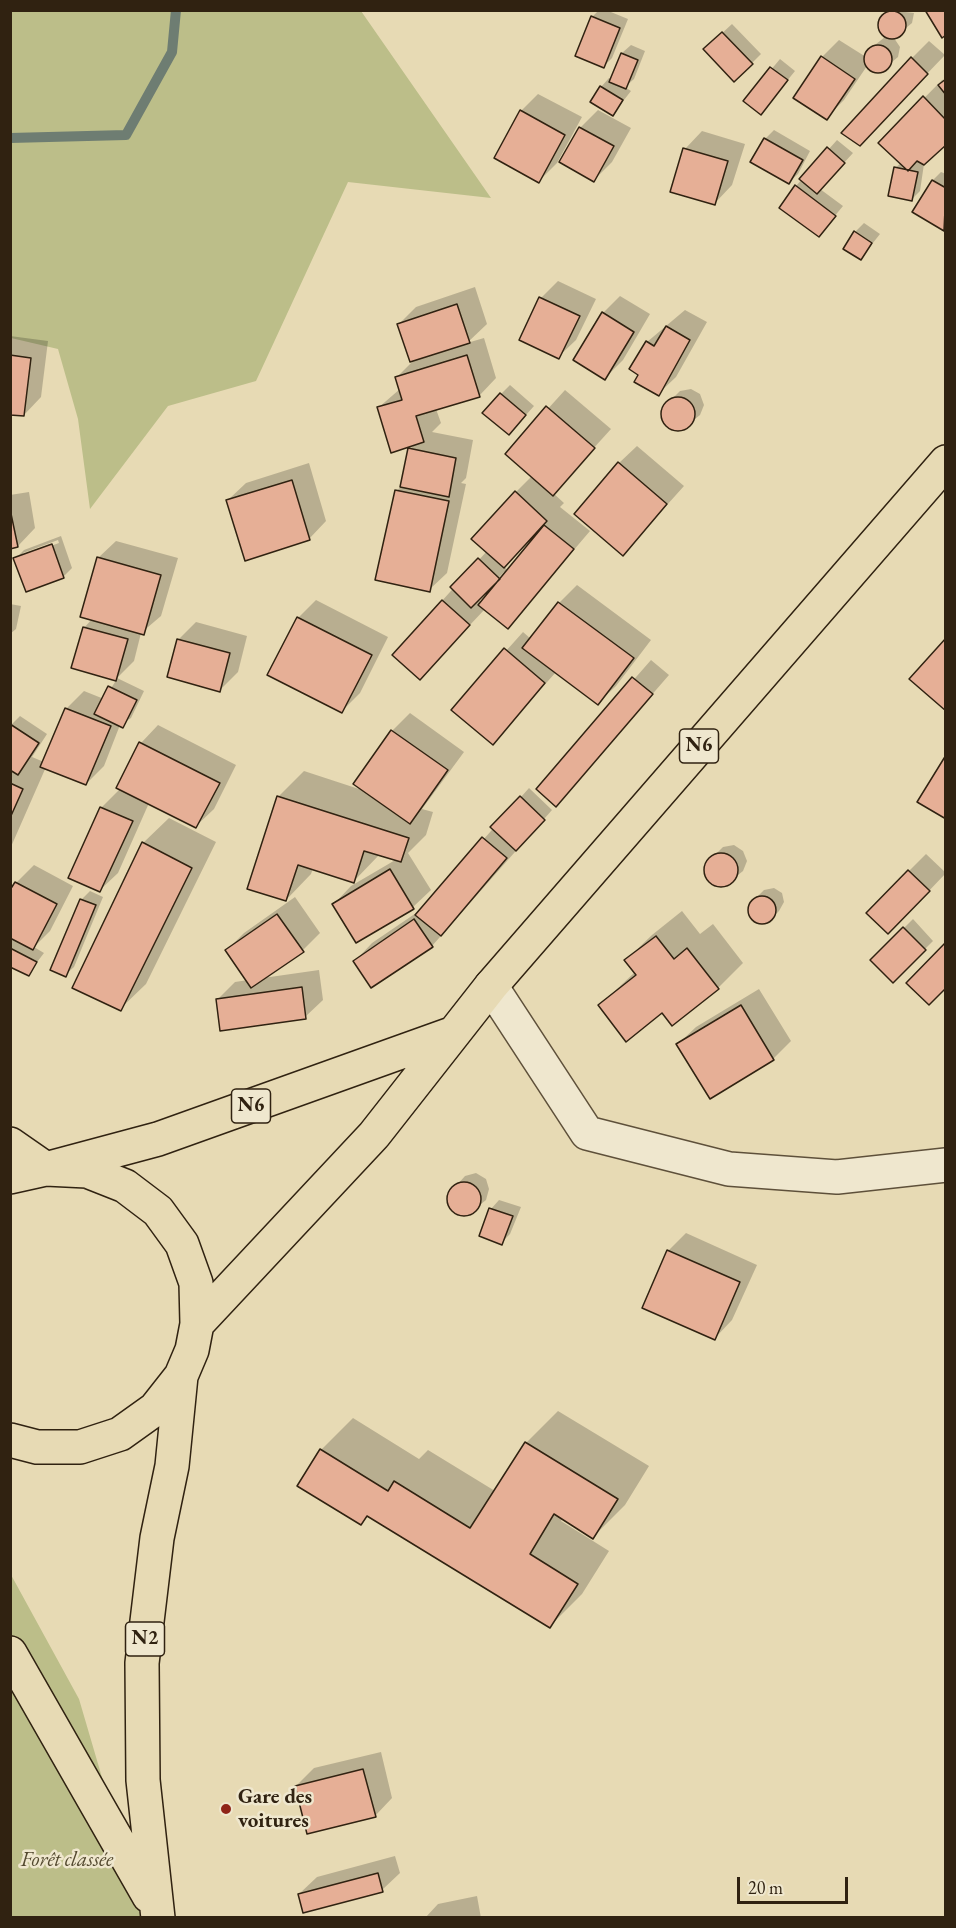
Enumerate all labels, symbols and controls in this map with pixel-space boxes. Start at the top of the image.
road number: N6 [680,729,718,763]
road number: N6 [232,1089,270,1123]
road number: N2 [126,1622,164,1656]
place label: Gare des voitures [238,1784,312,1834]
marker: Gare des voitures [219,1802,233,1816]
park label: Forêt classée [21,1847,113,1873]
scale bar [740,1865,851,1903]
text: 20 m [748,1876,783,1899]

